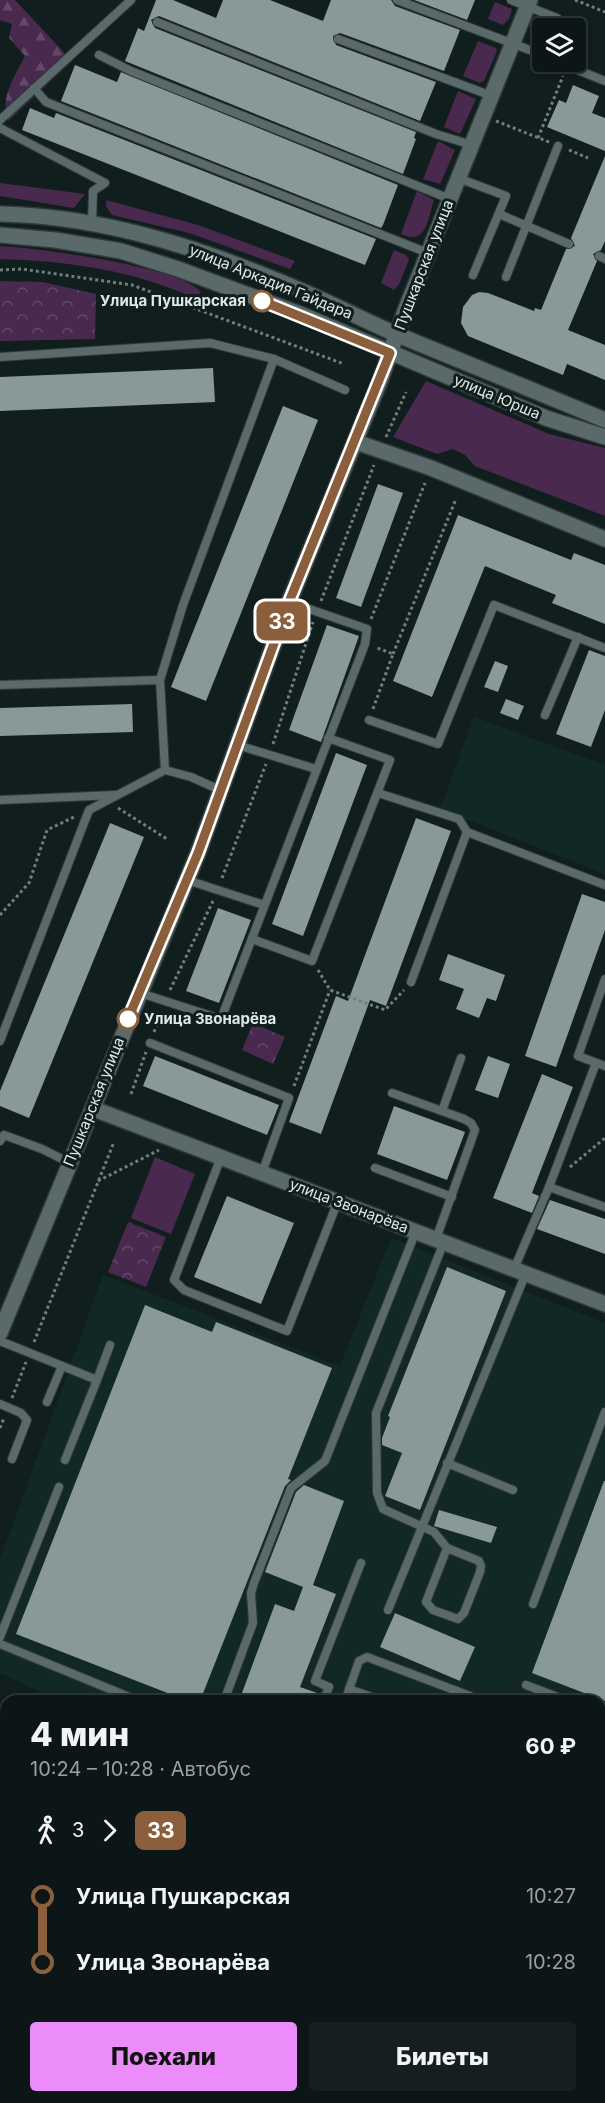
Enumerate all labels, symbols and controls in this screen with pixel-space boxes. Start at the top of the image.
map controls [532,18,586,72]
button: layers [532,18,586,72]
street label: Пушкарская улица [390,197,457,333]
street label: улица Аркадия Гайдара [187,240,356,323]
marker: Улица Пушкарская [251,290,273,312]
place label: Улица Пушкарская [100,291,246,310]
street label: улица Юрша [451,370,543,423]
line badge: 33 [255,602,309,640]
text: 33 [268,609,296,634]
marker: Улица Звонарёва [117,1008,139,1030]
place label: Улица Звонарёва [144,1009,276,1028]
street label: Пушкарская улица [59,1034,128,1169]
street label: улица Звонарёва [287,1174,411,1237]
text: 4 мин [30,1714,129,1754]
text: 60 ₽ [525,1733,576,1759]
text: 10:24 – 10:28 · Автобус [30,1757,251,1781]
icon: walk [30,1814,63,1847]
icon: forward [93,1814,126,1847]
text: 3 [72,1818,84,1842]
text: 33 [147,1818,174,1843]
text: Улица Пушкарская [76,1883,290,1909]
text: 10:27 [526,1884,576,1908]
text: Улица Звонарёва [76,1949,270,1975]
text: 10:28 [525,1950,576,1974]
button: Поехали [30,2022,297,2091]
button: Билеты [309,2022,576,2091]

